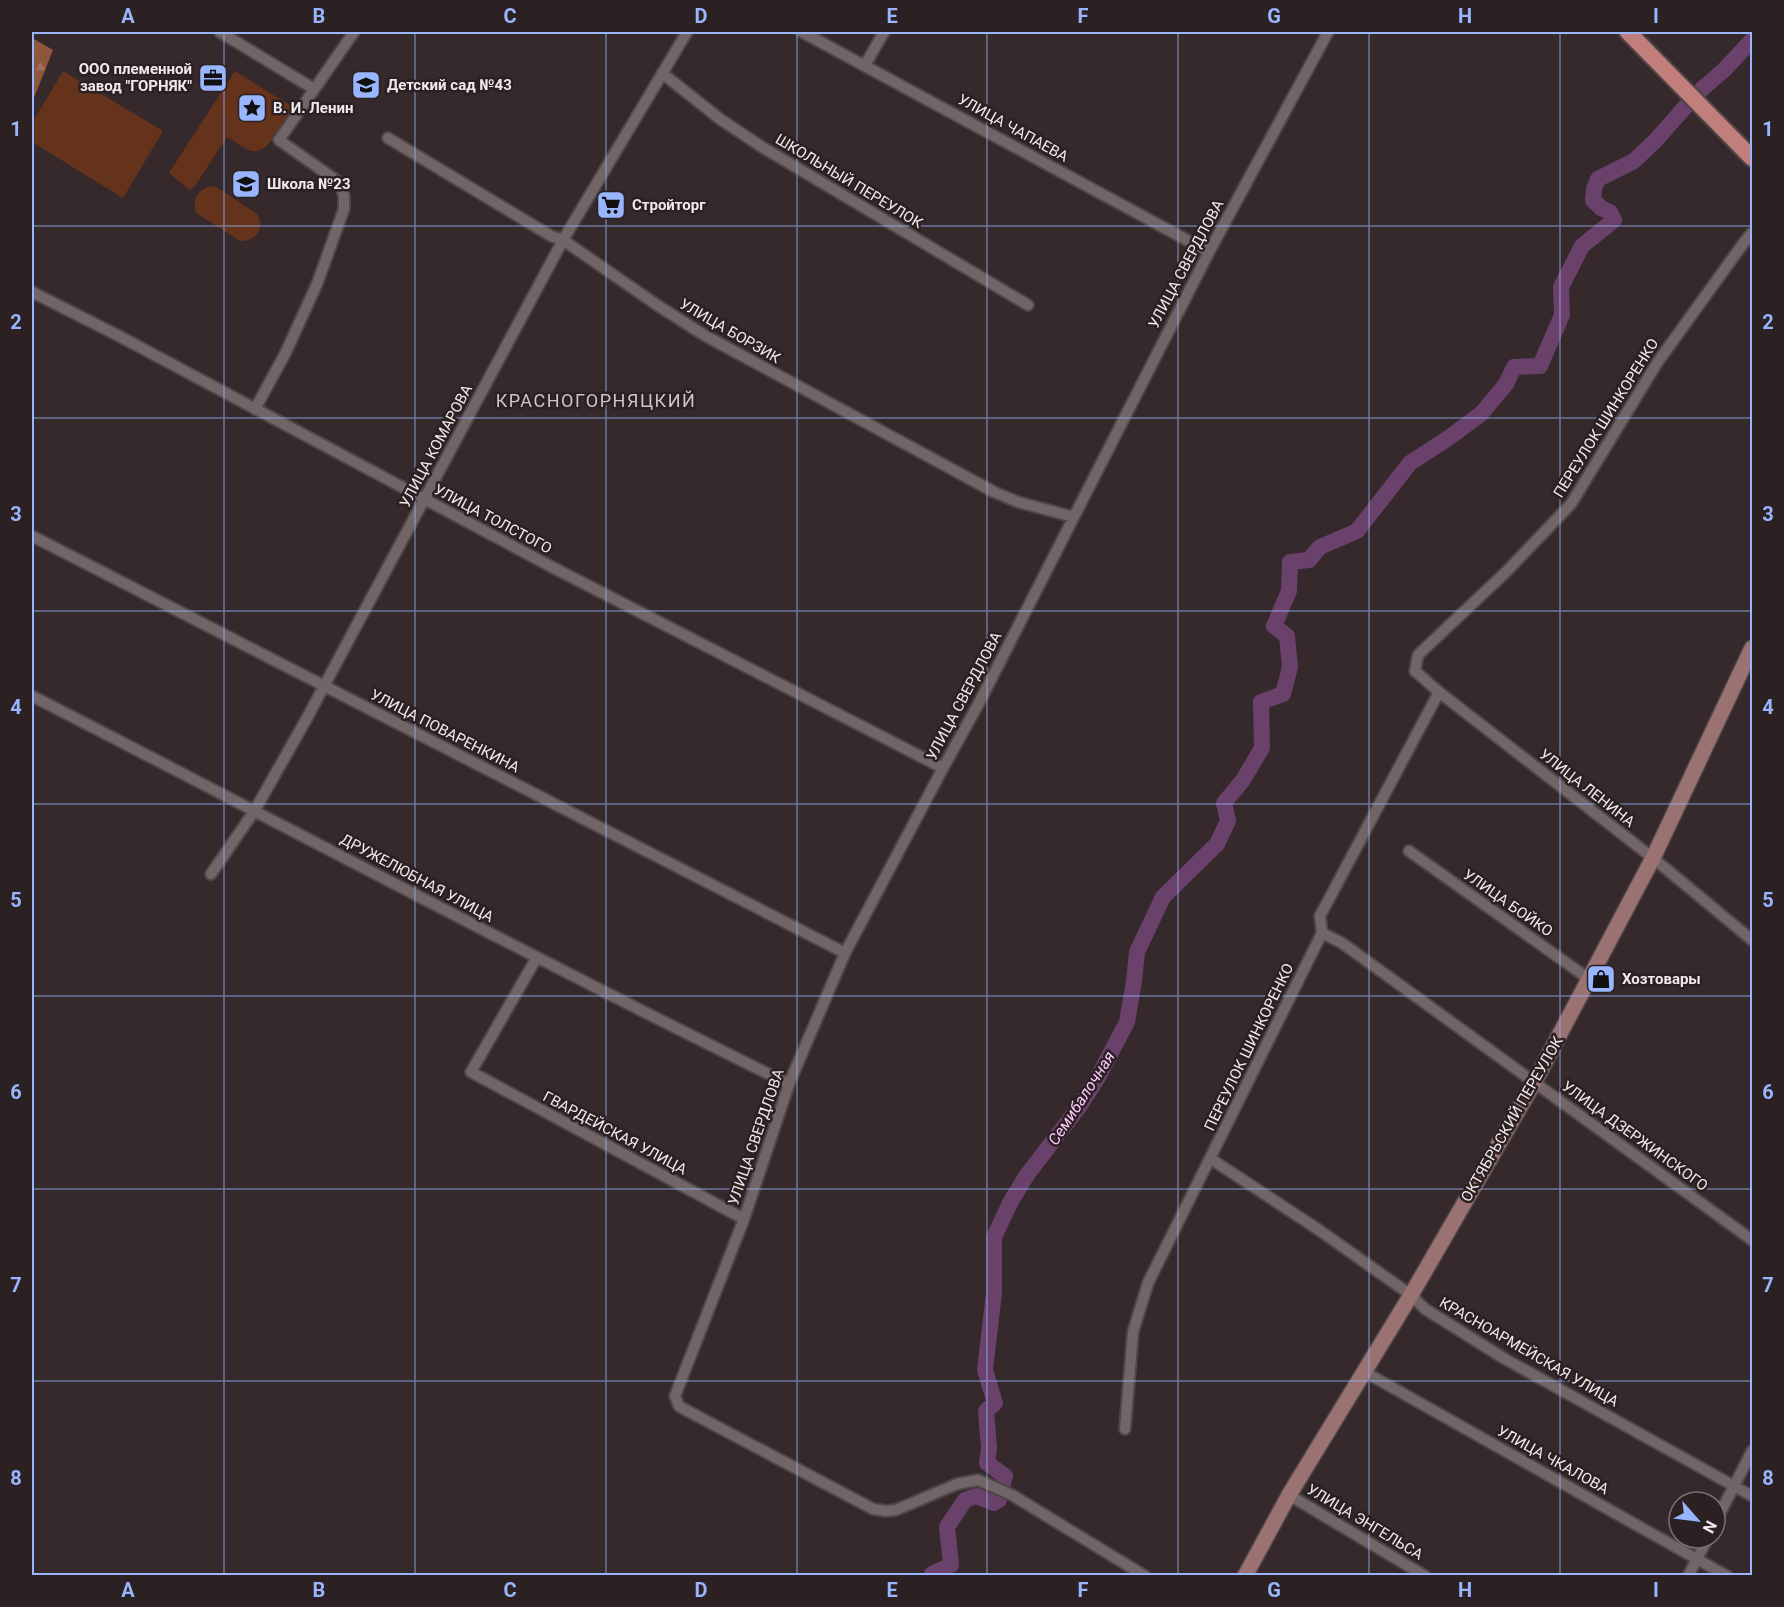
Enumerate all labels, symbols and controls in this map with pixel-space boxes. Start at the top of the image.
text: A [121,4,135,28]
text: B [313,4,325,28]
text: C [503,4,517,28]
text: D [695,4,708,28]
text: E [886,4,898,28]
text: F [1078,4,1089,28]
text: G [1267,4,1281,28]
text: H [1458,4,1472,28]
text: I [1653,4,1659,28]
place label: ООО племенной завод "ГОРНЯК" [79,60,192,95]
office icon: ООО племенной завод "ГОРНЯК" [197,62,229,94]
school or university icon: Детский сад №43 [350,69,382,101]
place label: Детский сад №43 [387,76,512,94]
street label: УЛИЦА ЧАПАЕВА [955,90,1071,166]
place icon: В. И. Ленин [236,92,268,124]
place label: В. И. Ленин [273,99,353,117]
text: 1 [10,117,22,141]
text: 1 [1762,117,1774,141]
street label: ШКОЛЬНЫЙ ПЕРЕУЛОК [772,130,926,232]
school or university icon: Школа №23 [230,168,262,200]
place label: Школа №23 [267,175,351,193]
supermarket icon: Стройторг [595,189,627,221]
place label: Стройторг [632,196,706,214]
street label: УЛИЦА СВЕРДЛОВА [1145,197,1228,331]
street label: УЛИЦА БОРЗИК [676,295,784,367]
text: 2 [10,310,22,334]
text: 2 [1762,310,1774,334]
street label: ПЕРЕУЛОК ШИНКОРЕНКО [1550,335,1662,501]
street label: УЛИЦА КОМАРОВА [396,381,476,511]
district label: КРАСНОГОРНЯЦКИЙ [496,390,696,411]
street label: УЛИЦА ТОЛСТОГО [431,480,555,558]
text: 3 [10,502,22,526]
text: 3 [1762,502,1774,526]
street label: УЛИЦА СВЕРДЛОВА [923,629,1006,763]
street label: УЛИЦА ПОВАРЕНКИНА [368,686,523,777]
text: 4 [10,695,22,719]
text: 4 [1762,695,1774,719]
street label: УЛИЦА ЛЕНИНА [1536,745,1638,831]
street label: ДРУЖЕЛЮБНАЯ УЛИЦА [337,830,497,926]
street label: УЛИЦА БОЙКО [1460,865,1556,941]
text: 5 [10,888,22,912]
text: 5 [1762,888,1774,912]
street label: ПЕРЕУЛОК ШИНКОРЕНКО [1201,960,1297,1134]
shop icon: Хозтовары [1585,963,1617,995]
place label: Хозтовары [1622,970,1701,988]
street label: ОКТЯБРЬСКИЙ ПЕРЕУЛОК [1457,1033,1567,1205]
water label: Семибалочная [1044,1048,1119,1149]
street label: УЛИЦА СВЕРДЛОВА [724,1066,788,1207]
street label: УЛИЦА ДЗЕРЖИНСКОГО [1559,1077,1711,1195]
text: 6 [10,1080,22,1104]
text: 6 [1762,1080,1774,1104]
street label: ГВАРДЕЙСКАЯ УЛИЦА [540,1087,690,1179]
text: 7 [10,1273,22,1297]
text: 7 [1762,1273,1774,1297]
street label: КРАСНОАРМЕЙСКАЯ УЛИЦА [1436,1293,1622,1411]
street label: УЛИЦА ЧКАЛОВА [1494,1422,1612,1498]
text: 8 [10,1466,22,1490]
text: 8 [1762,1466,1774,1490]
street label: УЛИЦА ЭНГЕЛЬСА [1304,1480,1426,1564]
north arrow [1667,1490,1727,1550]
text: N [1699,1517,1721,1536]
text: A [121,1578,135,1602]
text: B [313,1578,325,1602]
text: C [503,1578,517,1602]
text: D [695,1578,708,1602]
text: E [886,1578,898,1602]
text: F [1078,1578,1089,1602]
text: G [1267,1578,1281,1602]
text: H [1458,1578,1472,1602]
text: I [1653,1578,1659,1602]

